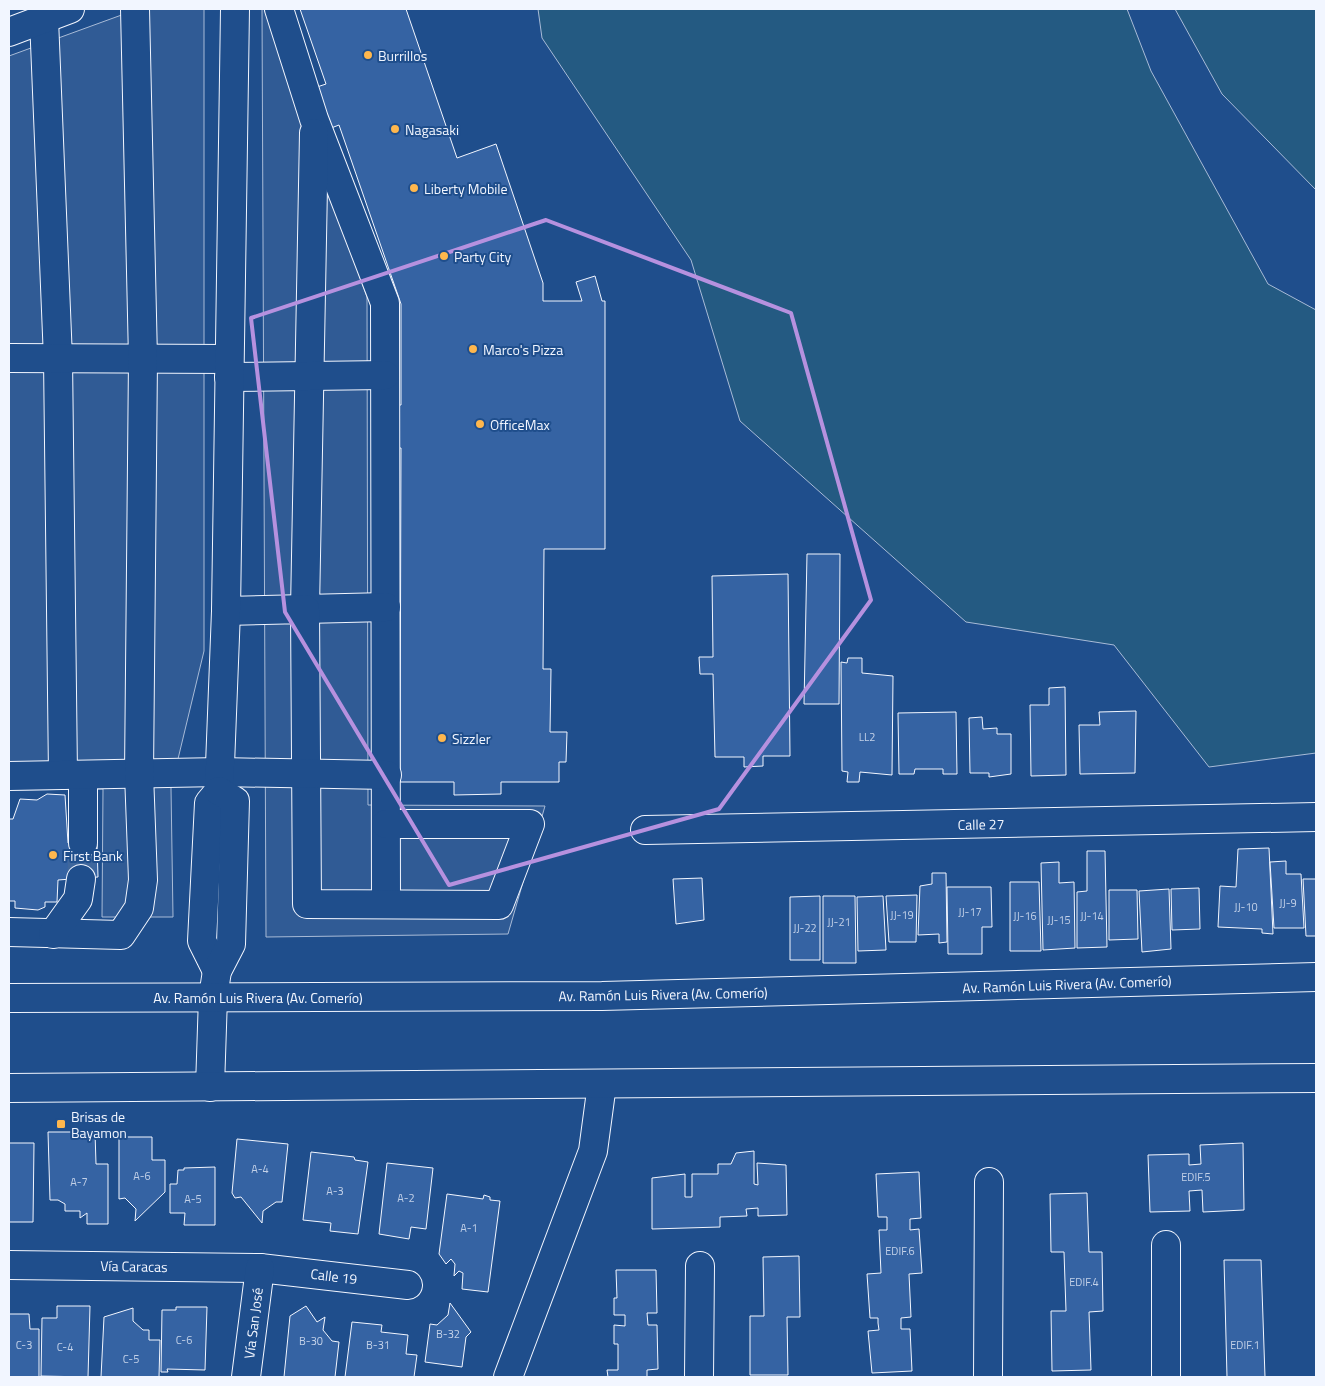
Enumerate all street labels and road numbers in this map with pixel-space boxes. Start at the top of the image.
street label: Calle 27 [957,813,1005,835]
street label: Av. Ramón Luis Rivera (Av. Comerío) [962,970,1172,998]
street label: Av. Ramón Luis Rivera (Av. Comerío) [558,982,768,1006]
street label: Av. Ramón Luis Rivera (Av. Comerío) [153,987,363,1008]
street label: Vía Caracas [100,1255,168,1277]
street label: Calle 19 [309,1263,359,1289]
street label: Vía San José [238,1286,268,1360]

